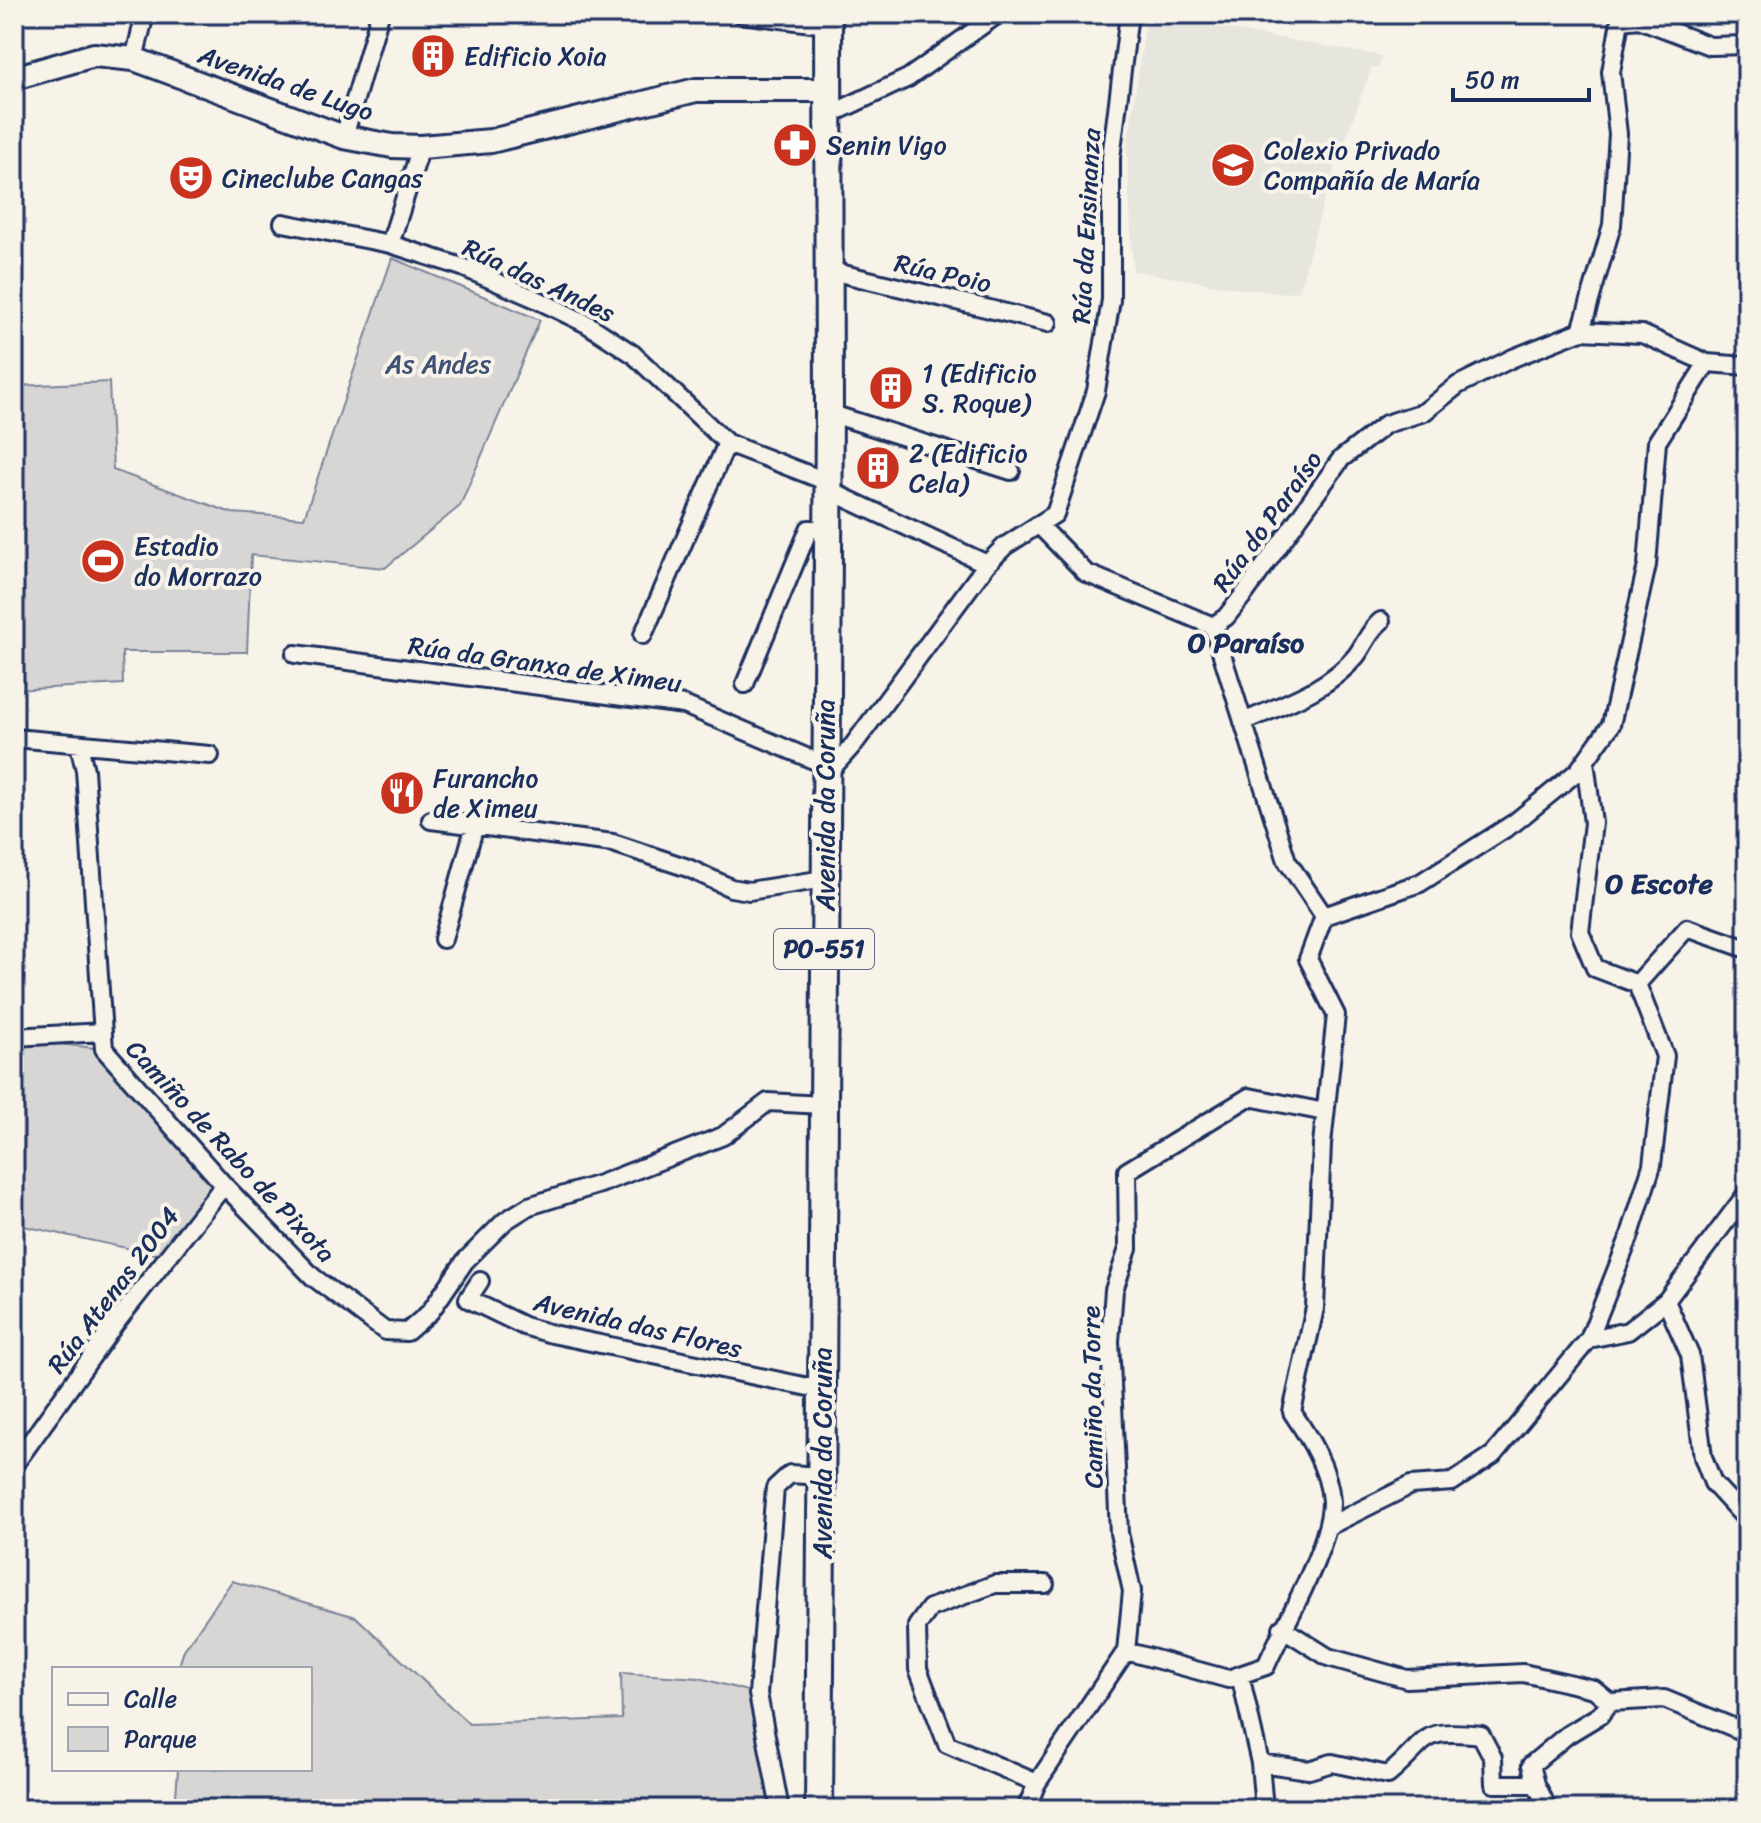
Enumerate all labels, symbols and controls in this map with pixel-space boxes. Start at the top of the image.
street label: Avenida de Lugo [191,31,380,135]
building icon: Edificio Xoia [409,32,457,80]
place label: Edificio Xoia [464,33,607,79]
scale bar [1453,52,1589,102]
text: 50 m [1465,59,1520,101]
pharmacy icon: Senin Vigo [771,121,819,169]
place label: Senin Vigo [826,122,947,168]
street label: Rúa da Ensinanza [1058,126,1114,325]
place label: Colexio Privado Compañía de María [1264,127,1480,203]
school or university icon: Colexio Privado Compañía de María [1209,141,1257,189]
theatre icon: Cineclube Cangas [167,154,215,202]
place label: Cineclube Cangas [222,155,424,201]
street label: Rúa das Andes [455,224,623,336]
street label: Rúa Poio [890,240,996,306]
park label: As Andes [384,341,492,387]
place label: 1 (Edificio S. Roque) [922,350,1037,426]
building icon: 1 (Edificio S. Roque) [867,364,915,412]
place label: 2 (Edificio Cela) [909,430,1028,506]
street label: Rúa do Paraíso [1199,440,1335,602]
building icon: 2 (Edificio Cela) [854,444,902,492]
place label: Estadio do Morrazo [134,523,262,599]
sports icon: Estadio do Morrazo [79,537,127,585]
district label: O Paraíso [1188,618,1304,667]
street label: Rúa da Granxa de Ximeu [405,622,685,706]
street label: Avenida da Coruña [802,699,848,912]
place label: Furancho de Ximeu [433,755,538,831]
restaurant icon: Furancho de Ximeu [378,769,426,817]
district label: O Escote [1605,859,1713,908]
road number: PO-551 [774,929,874,969]
street label: Camiño de Rabo de Pixota [114,1028,348,1274]
street label: Rúa Atenas 2004 [34,1196,192,1384]
street label: Avenida das Flores [528,1278,747,1371]
street label: Camiño da Torre [1067,1305,1117,1489]
street label: Avenida da Coruña [799,1347,845,1560]
legend [52,1667,312,1771]
text: Calle [124,1678,177,1720]
text: Parque [124,1718,197,1760]

